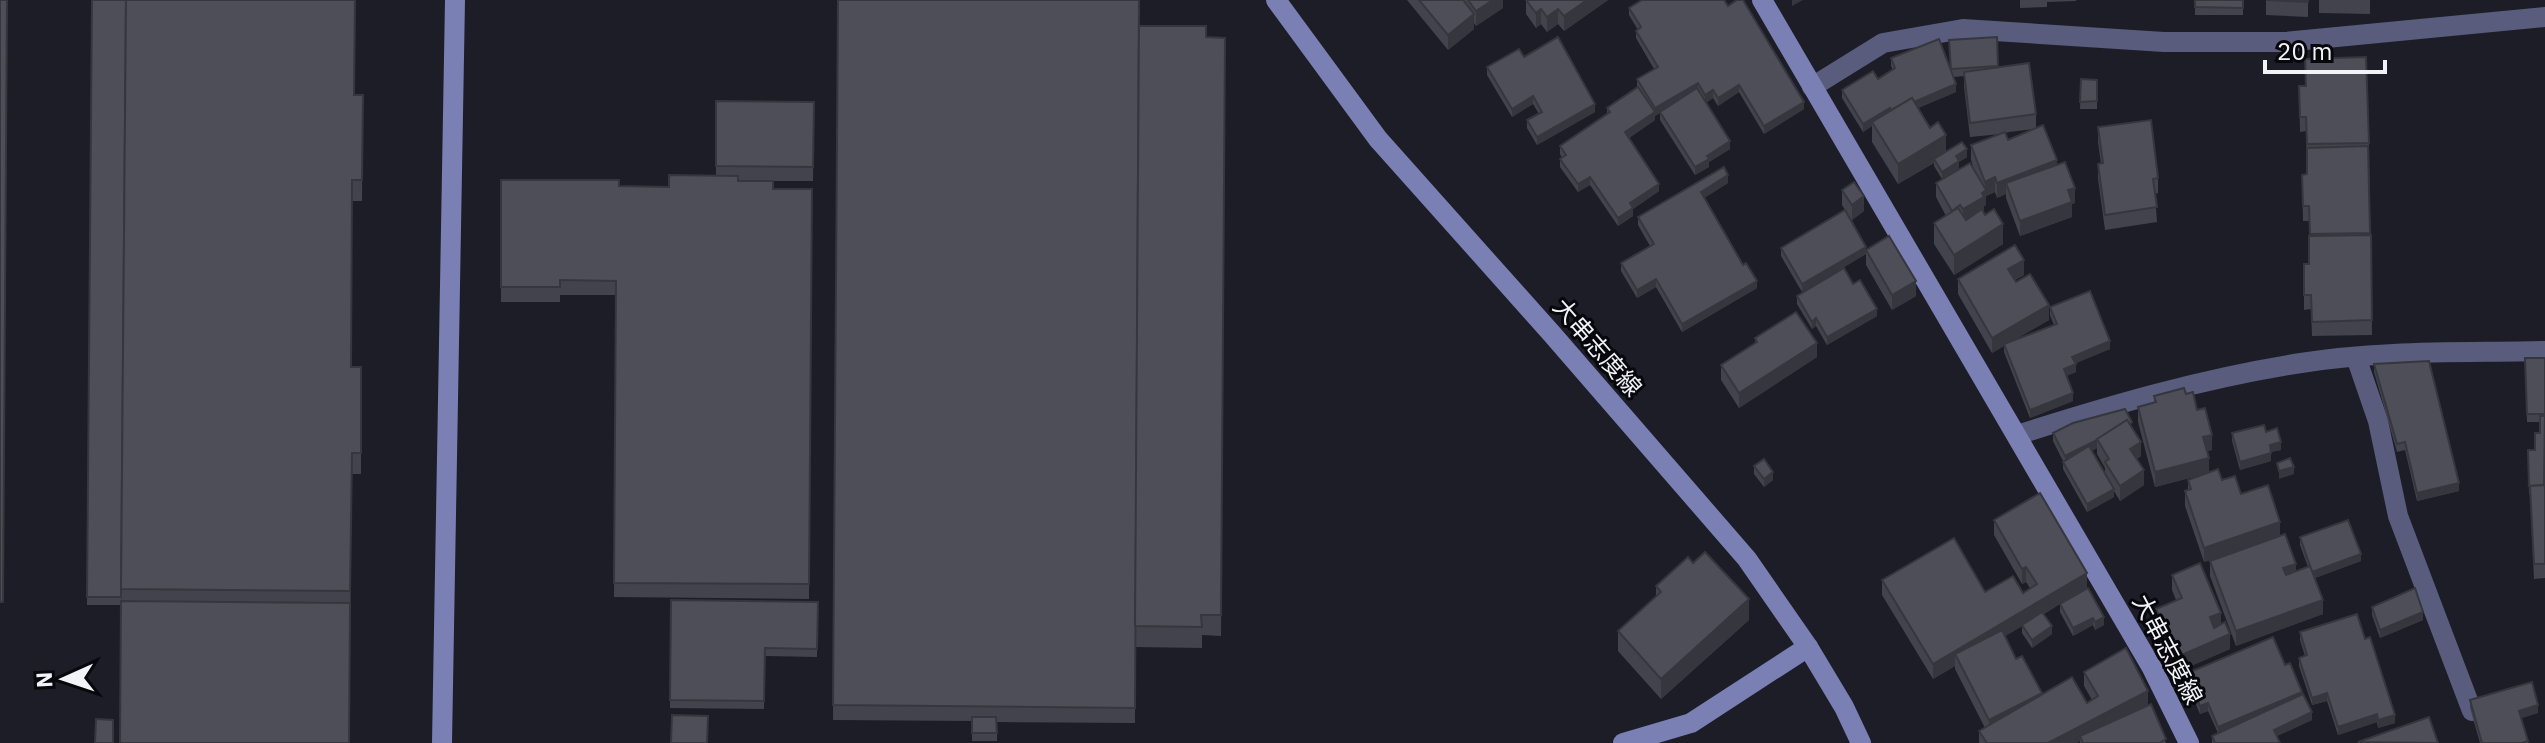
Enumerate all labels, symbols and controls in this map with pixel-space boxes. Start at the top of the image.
scale bar [2265,24,2385,74]
text: 20 m [2277,35,2332,67]
street label: 大串志度線 [1547,291,1649,403]
street label: 大串志度線 [2126,589,2210,709]
north arrow [24,639,104,719]
text: N [29,671,58,689]

